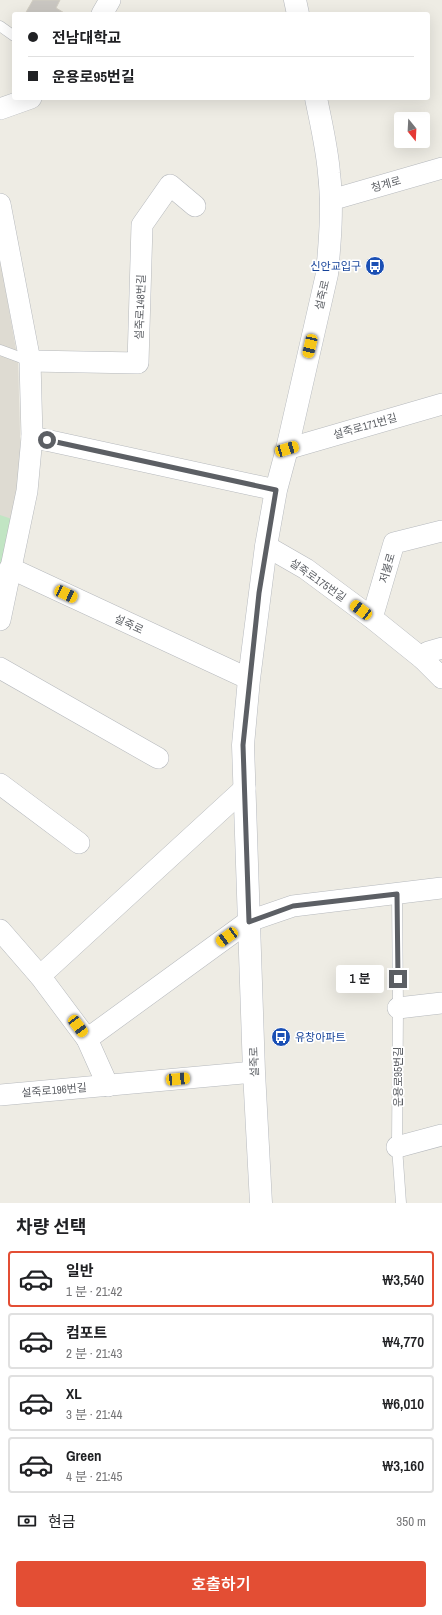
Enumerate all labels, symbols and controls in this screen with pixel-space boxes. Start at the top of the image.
text: 전남대학교 [52,27,121,48]
text: 운용로95번길 [52,66,135,87]
north arrow [394,112,430,148]
map controls [394,112,430,148]
street label: 청계로 [369,173,403,195]
bus stop icon: 신안교입구 [364,255,386,277]
place label: 신안교입구 [310,259,361,273]
street label: 설죽로148번길 [132,274,148,340]
street label: 설죽로 [312,279,332,311]
car [301,333,319,359]
street label: 설죽로171번길 [332,410,398,442]
route start [38,431,56,449]
car [274,440,300,458]
street label: 저불로 [376,551,398,585]
street label: 설죽로175번길 [287,555,349,605]
car [53,583,79,605]
car [348,598,374,622]
street label: 설죽로 [112,611,146,637]
car [214,925,240,949]
callout: 1 분 [336,965,384,993]
text: 1 분 [350,970,370,987]
route end [389,970,407,988]
car [66,1013,90,1039]
bus stop icon: 유창아파트 [270,1026,292,1048]
place label: 유창아파트 [295,1030,346,1044]
street label: 설죽로 [246,1047,262,1077]
street label: 운용로95번길 [391,1047,405,1107]
car [166,1072,190,1086]
street label: 설죽로196번길 [21,1080,87,1100]
text: 차량 선택 [16,1214,86,1239]
text: 일반 [66,1260,94,1281]
icon: car [18,1261,54,1297]
text: ₩3,540 [383,1269,424,1290]
text: 1 분 · 21:42 [66,1283,122,1300]
text: 컴포트 [66,1322,107,1343]
icon: car [18,1323,54,1359]
text: ₩4,770 [383,1331,424,1352]
text: 2 분 · 21:43 [66,1345,122,1362]
text: XL [66,1383,82,1404]
icon: car [18,1385,54,1421]
text: ₩6,010 [383,1393,424,1414]
text: 3 분 · 21:44 [66,1406,122,1423]
text: Green [66,1445,102,1466]
icon: car [18,1447,54,1483]
text: ₩3,160 [383,1455,424,1476]
text: 4 분 · 21:45 [66,1468,122,1485]
icon: cash [16,1510,38,1532]
text: 현금 [48,1511,76,1532]
text: 350 m [396,1513,426,1530]
button: 호출하기 [16,1561,426,1607]

